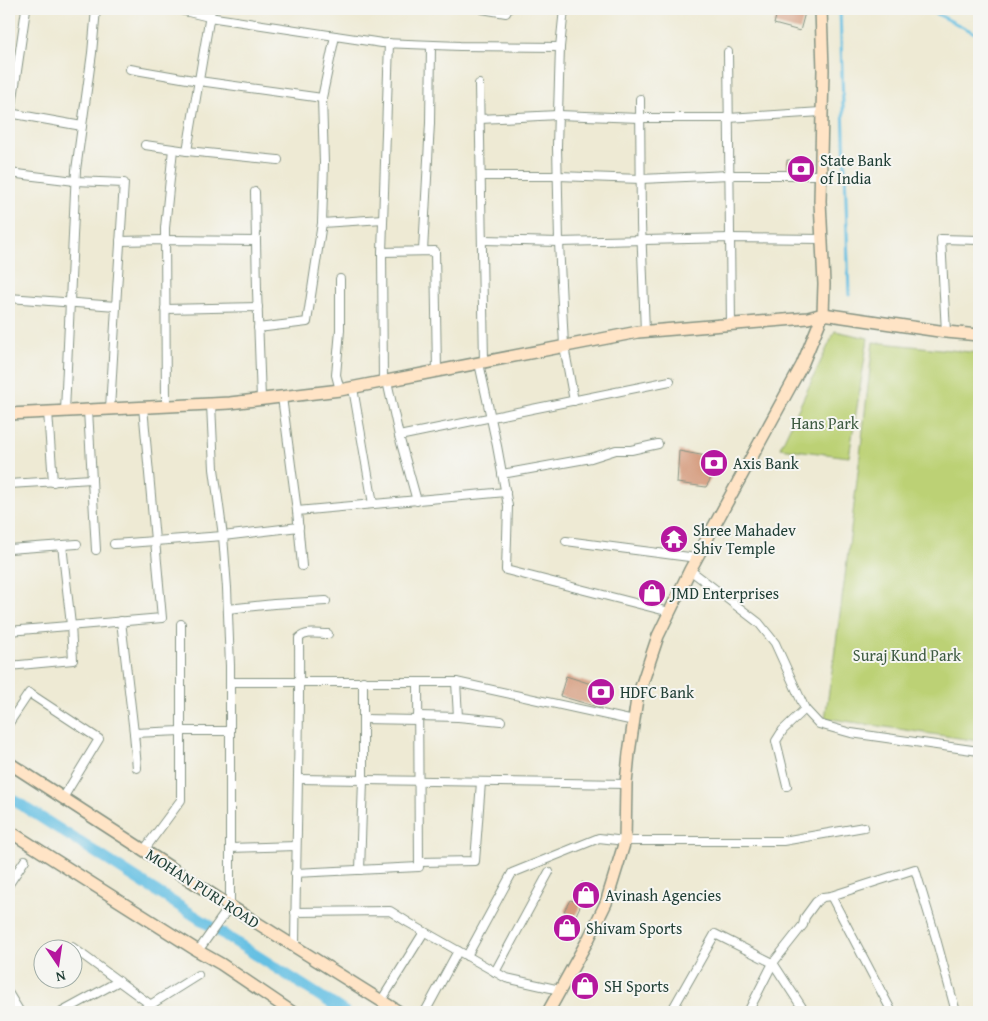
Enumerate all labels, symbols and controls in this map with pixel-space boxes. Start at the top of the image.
place label: State Bank of India [820,148,892,190]
bank icon: State Bank of India [786,154,816,184]
park label: Hans Park [791,411,860,435]
bank icon: Axis Bank [699,448,729,478]
place label: Axis Bank [733,451,800,475]
place label: Shree Mahadev Shiv Temple [693,518,796,560]
temple icon: Shree Mahadev Shiv Temple [659,524,689,554]
shop icon: JMD Enterprises [637,578,667,608]
place label: JMD Enterprises [669,581,779,605]
park label: Suraj Kund Park [853,643,962,667]
bank icon: HDFC Bank [586,677,616,707]
place label: HDFC Bank [620,680,695,704]
street label: MOHAN PURI ROAD [141,842,265,934]
shop icon: Avinash Agencies [571,880,601,910]
place label: Avinash Agencies [605,883,721,907]
shop icon: Shivam Sports [552,913,582,943]
place label: Shivam Sports [586,916,682,940]
north arrow [32,938,82,988]
text: N [53,966,68,988]
shop icon: SH Sports [570,971,600,1001]
place label: SH Sports [604,974,669,998]

